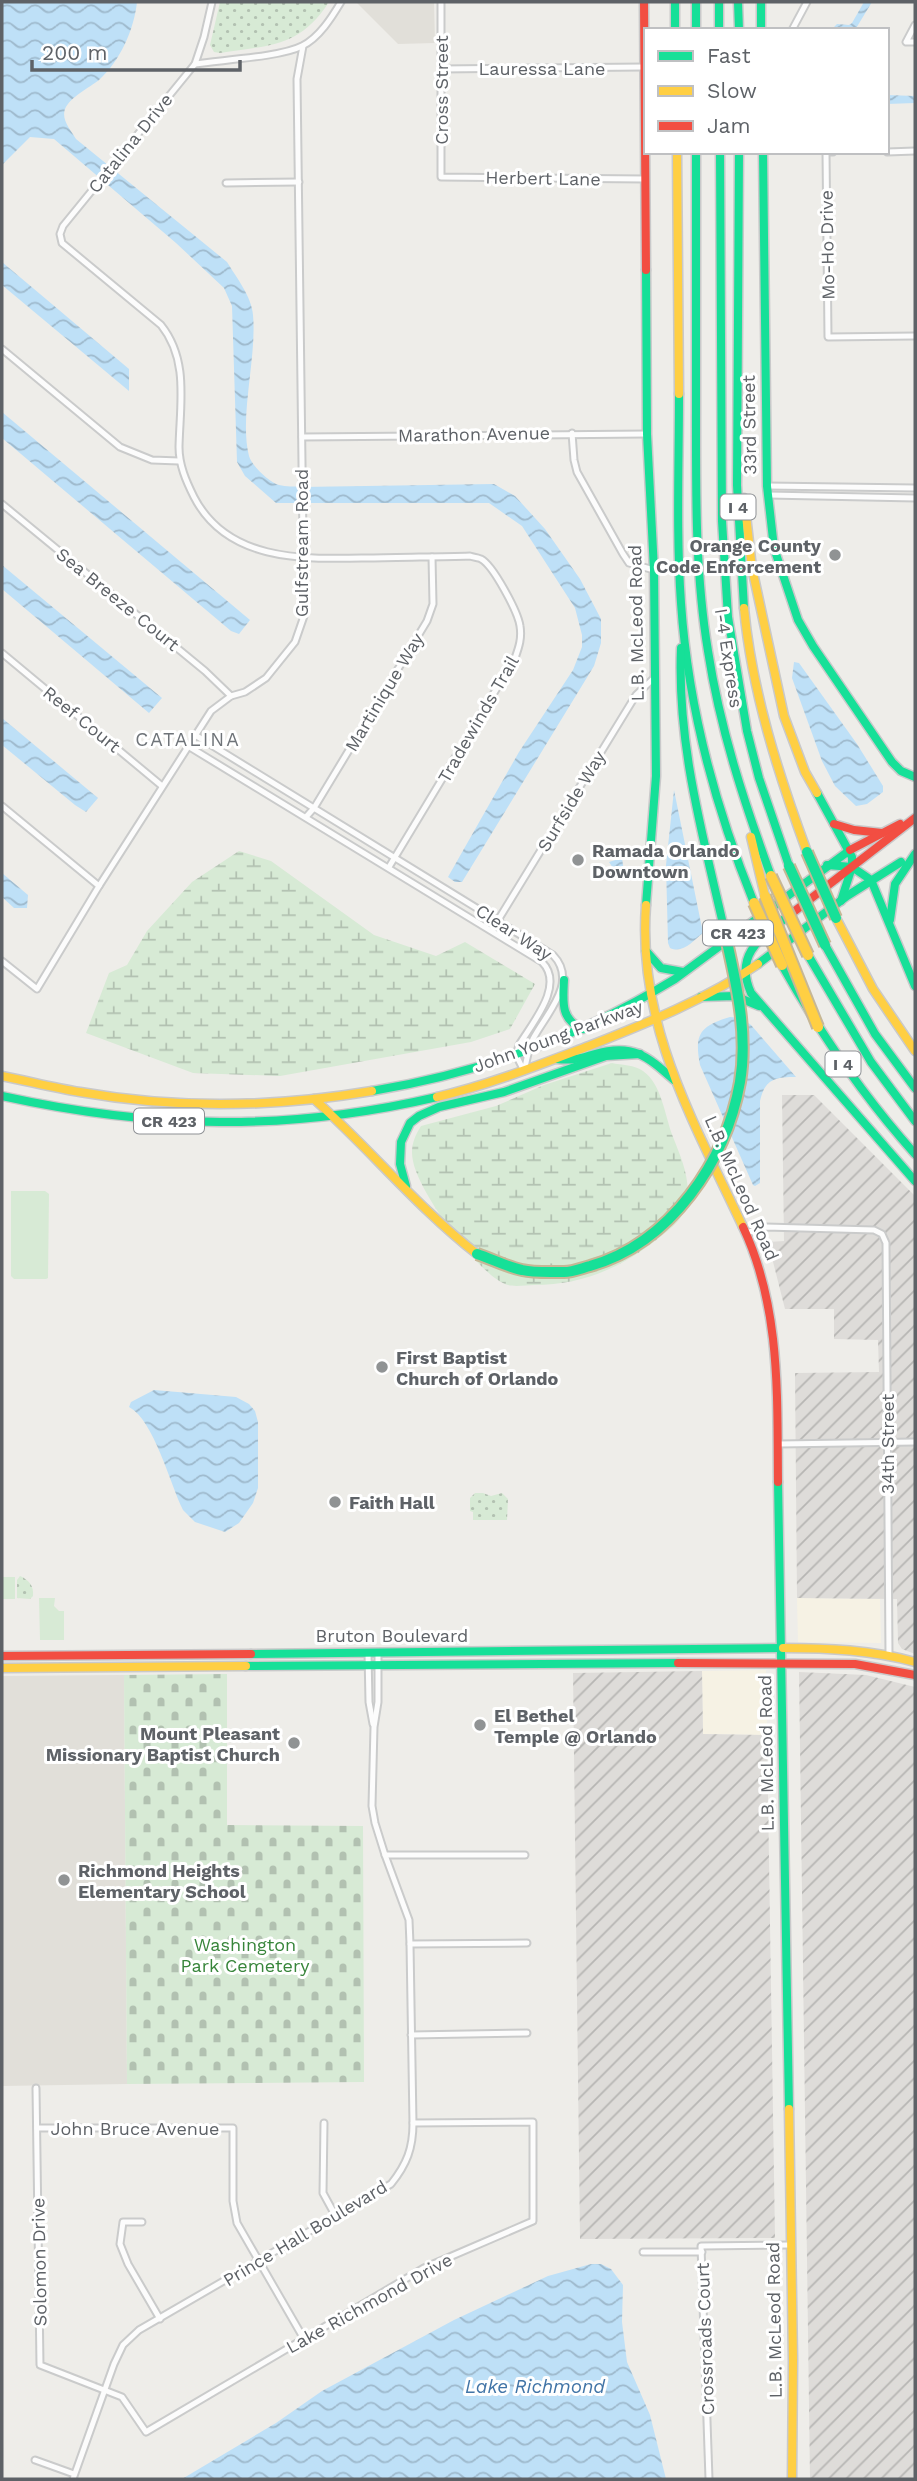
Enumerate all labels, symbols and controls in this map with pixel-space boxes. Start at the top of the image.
scale bar [32,28,240,72]
legend [644,28,889,154]
street label: Cross Street [431,35,452,145]
text: 200 m [42,40,108,65]
text: Fast [707,43,751,68]
street label: Lauressa Lane [479,58,605,79]
text: Slow [707,78,757,103]
street label: Catalina Drive [83,89,177,197]
text: Jam [707,113,750,138]
street label: Herbert Lane [485,166,601,190]
street label: Mo-Ho Drive [816,190,838,300]
street label: 33rd Street [738,375,760,475]
street label: Marathon Avenue [398,422,550,446]
street label: Gulfstream Road [291,469,312,617]
road number: I 4 [720,494,756,520]
place label: Orange County Code Enforcement [656,535,822,577]
street label: Sea Breeze Court [52,543,184,655]
street label: L.B. McLeod Road [624,545,648,701]
marker: Orange County Code Enforcement [827,547,843,563]
street label: I-4 Express [711,607,747,709]
street label: Martinique Way [340,628,428,755]
street label: Tradewinds Trail [433,651,523,786]
street label: Reef Court [39,681,125,757]
district label: CATALINA [135,728,241,751]
street label: Surfside Way [533,746,610,855]
place label: Ramada Orlando Downtown [592,840,740,882]
marker: Ramada Orlando Downtown [570,852,586,868]
street label: Clear Way [472,900,557,965]
road number: CR 423 [703,920,773,945]
street label: John Young Parkway [470,995,646,1076]
road number: I 4 [826,1052,860,1076]
road number: CR 423 [134,1108,204,1134]
street label: L.B. McLeod Road [701,1112,783,1264]
place label: First Baptist Church of Orlando [396,1347,559,1389]
marker: First Baptist Church of Orlando [374,1359,390,1375]
street label: 34th Street [877,1393,898,1494]
place label: Faith Hall [349,1492,435,1513]
marker: Faith Hall [327,1494,343,1510]
street label: Bruton Boulevard [316,1625,468,1646]
street label: L.B. McLeod Road [754,1675,778,1831]
place label: El Bethel Temple @ Orlando [494,1705,657,1747]
marker: El Bethel Temple @ Orlando [472,1717,488,1733]
place label: Mount Pleasant Missionary Baptist Church [46,1723,280,1765]
marker: Mount Pleasant Missionary Baptist Church [286,1735,302,1751]
place label: Richmond Heights Elementary School [78,1860,246,1902]
marker: Richmond Heights Elementary School [56,1872,72,1888]
park label: Washington Park Cemetery [180,1934,310,1976]
street label: John Bruce Avenue [50,2118,220,2139]
street label: Prince Hall Boulevard [219,2176,391,2290]
street label: Solomon Drive [27,2197,51,2327]
street label: L.B. McLeod Road [762,2242,786,2398]
street label: Lake Richmond Drive [282,2249,456,2357]
street label: Crossroads Court [692,2262,718,2416]
water label: Lake Richmond [465,2375,606,2398]

